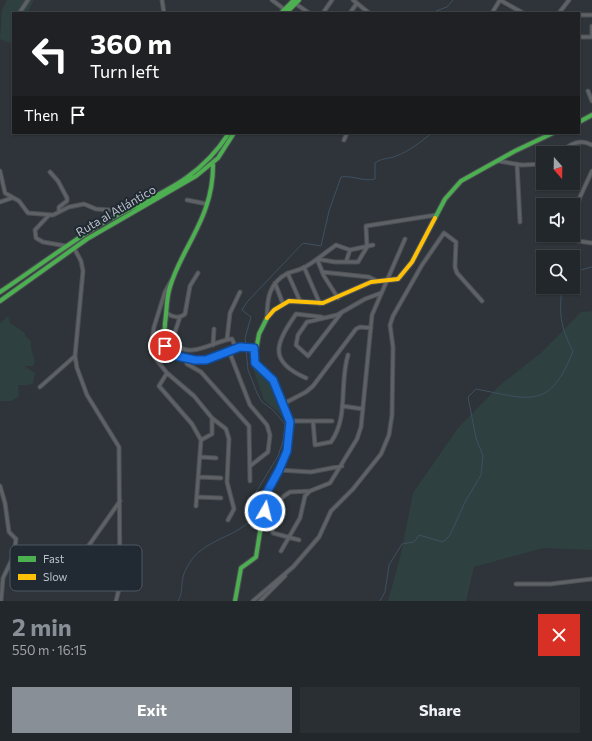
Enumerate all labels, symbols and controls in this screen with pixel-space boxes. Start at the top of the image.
text: 360 m [90,26,172,60]
icon: left [24,28,76,80]
text: Turn left [90,60,159,82]
icon: arrive [67,104,89,126]
text: Then [24,106,59,124]
north arrow [536,146,580,190]
map controls [536,146,580,294]
street label: Ruta al Atlántico [73,182,158,239]
button: sound [536,198,580,242]
button: search [536,250,580,294]
pin [148,329,182,363]
icon: arrive [154,335,176,357]
position arrow [244,490,286,532]
legend [10,545,142,591]
text: Fast [43,552,65,565]
text: Slow [43,570,68,583]
text: 2 min [12,612,72,641]
button: close [538,614,580,656]
text: 550 m · 16:15 [12,642,87,658]
button: Exit [12,687,292,733]
button: Share [300,687,580,733]

